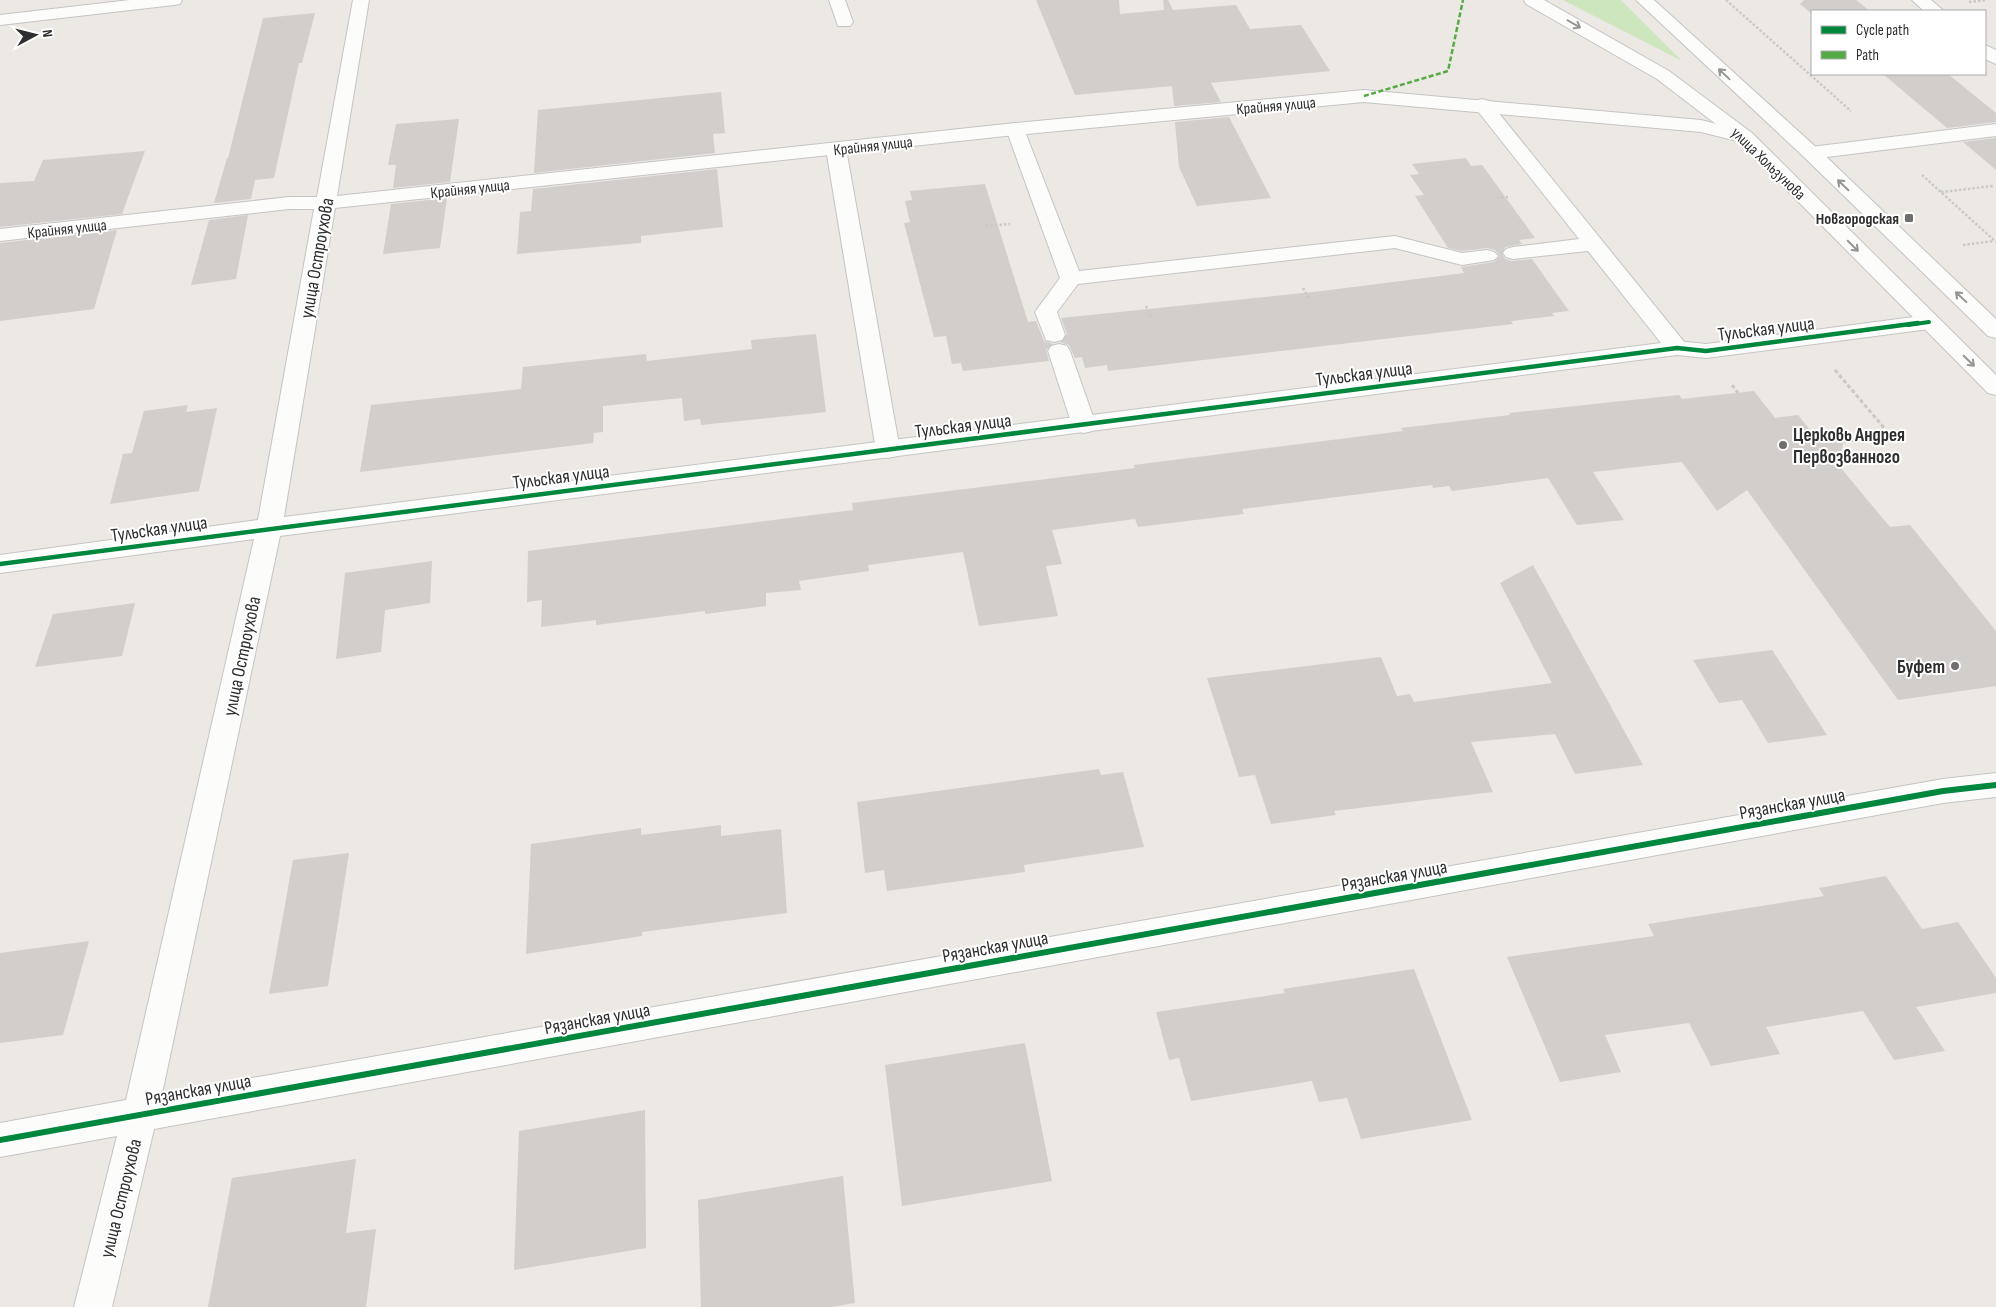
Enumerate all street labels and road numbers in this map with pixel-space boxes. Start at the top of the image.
street label: Крайняя улица [1236,94,1317,119]
street label: улица Хользунова [1727,124,1809,204]
street label: Крайняя улица [833,133,914,160]
street label: Крайняя улица [430,176,511,203]
street label: улица Остроухова [296,196,339,320]
street label: Крайняя улица [27,216,108,243]
street label: Тульская улица [1717,312,1816,347]
street label: Тульская улица [1315,357,1414,392]
street label: Тульская улица [914,409,1013,444]
street label: Тульская улица [512,460,611,495]
street label: Тульская улица [109,511,209,548]
street label: улица Остроухова [219,594,266,718]
street label: Рязанская улица [1738,784,1847,825]
street label: Рязанская улица [1340,856,1449,897]
street label: Рязанская улица [941,927,1050,968]
street label: Рязанская улица [543,999,652,1040]
street label: Рязанская улица [144,1070,253,1111]
street label: улица Остроухова [96,1136,147,1260]

